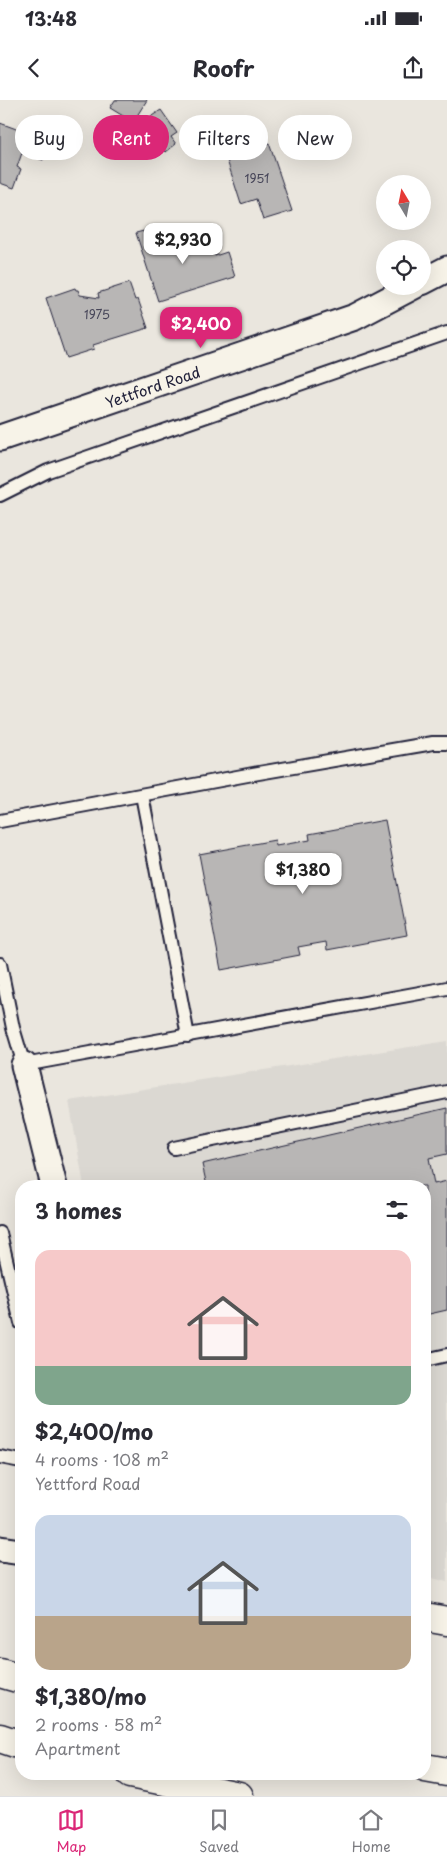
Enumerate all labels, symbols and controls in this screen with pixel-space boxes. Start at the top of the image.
text: 13:48 [25,4,77,32]
text: Roofr [193,51,254,84]
icon: back [20,54,48,82]
icon: share [399,54,427,82]
chip: Buy [15,115,83,160]
chip: Rent [93,115,169,160]
chip: Filters [179,115,268,160]
chip: New [278,115,352,160]
house number: 1951 [245,169,269,187]
north arrow [376,175,431,230]
map controls [376,175,431,295]
pin: $2,930 [142,222,224,265]
text: $2,930 [155,227,211,251]
button: locate [376,240,431,295]
house number: 1975 [84,305,110,323]
pin: $2,400 [160,306,242,349]
text: $2,400 [171,311,231,335]
street label: Yettford Road [102,359,203,413]
pin: $1,380 [262,852,344,895]
text: $1,380 [276,857,330,881]
text: 3 homes [35,1194,122,1226]
icon: filters [383,1196,411,1224]
icon: home [178,1283,268,1373]
text: $2,400/mo [35,1415,153,1447]
text: 4 rooms · 108 m² [35,1447,169,1471]
text: Yettford Road [35,1471,141,1495]
icon: home [178,1548,268,1638]
text: $1,380/mo [35,1680,146,1712]
text: 2 rooms · 58 m² [35,1712,162,1736]
text: Apartment [35,1736,120,1760]
tab: Map [56,1806,86,1857]
tab: Saved [199,1806,239,1857]
tab: Home [352,1806,391,1857]

